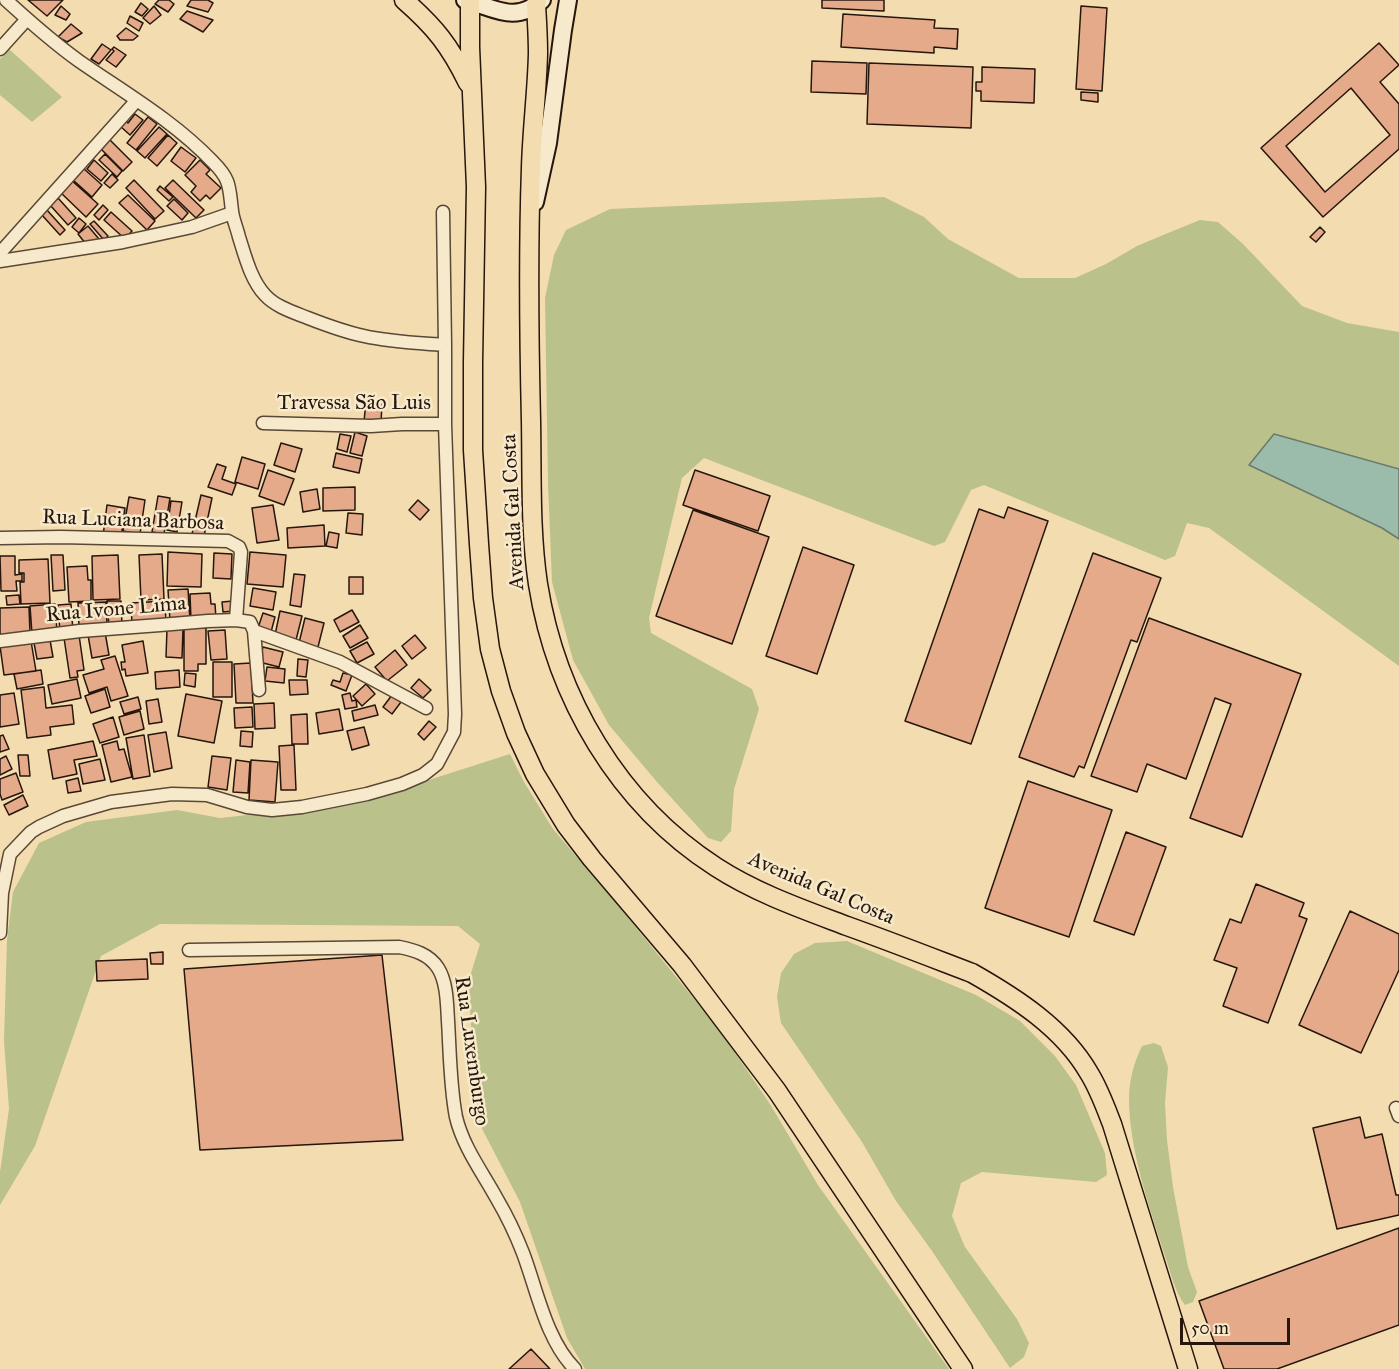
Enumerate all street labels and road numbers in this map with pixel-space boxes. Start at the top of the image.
street label: Travessa São Luis [277,391,431,417]
street label: Avenida Gal Costa [497,433,531,591]
street label: Rua Luciana Barbosa [42,505,224,537]
street label: Rua Ivone Lima [45,591,187,629]
street label: Avenida Gal Costa [744,847,898,931]
street label: Rua Luxemburgo [448,974,494,1128]

